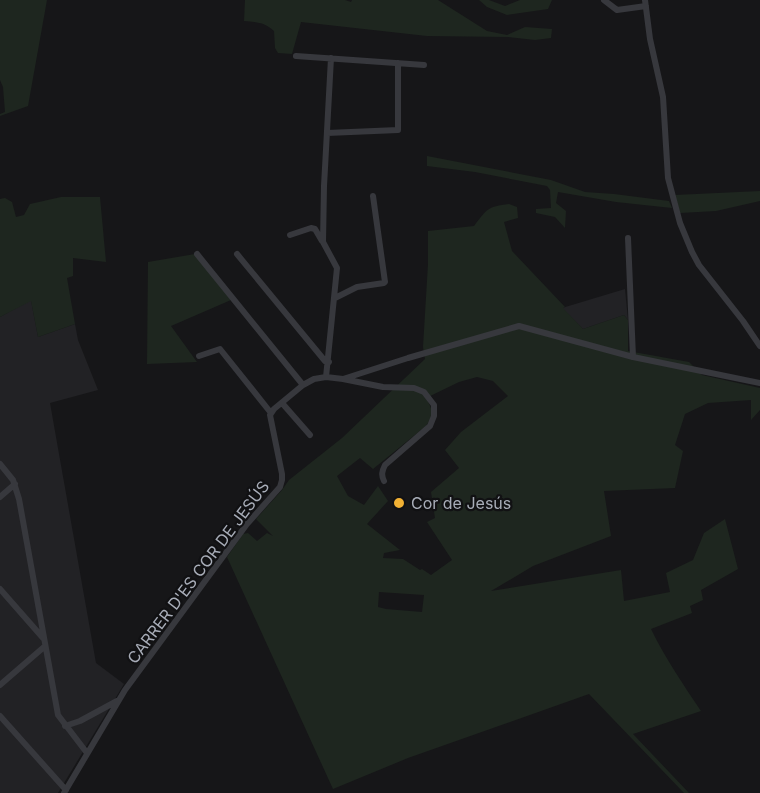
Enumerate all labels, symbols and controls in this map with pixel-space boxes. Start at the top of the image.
street label: CARRER D'ES COR DE JESÚS [123,477,273,667]
place label: Cor de Jesús [411,493,511,513]
marker: Cor de Jesús [392,496,406,510]

